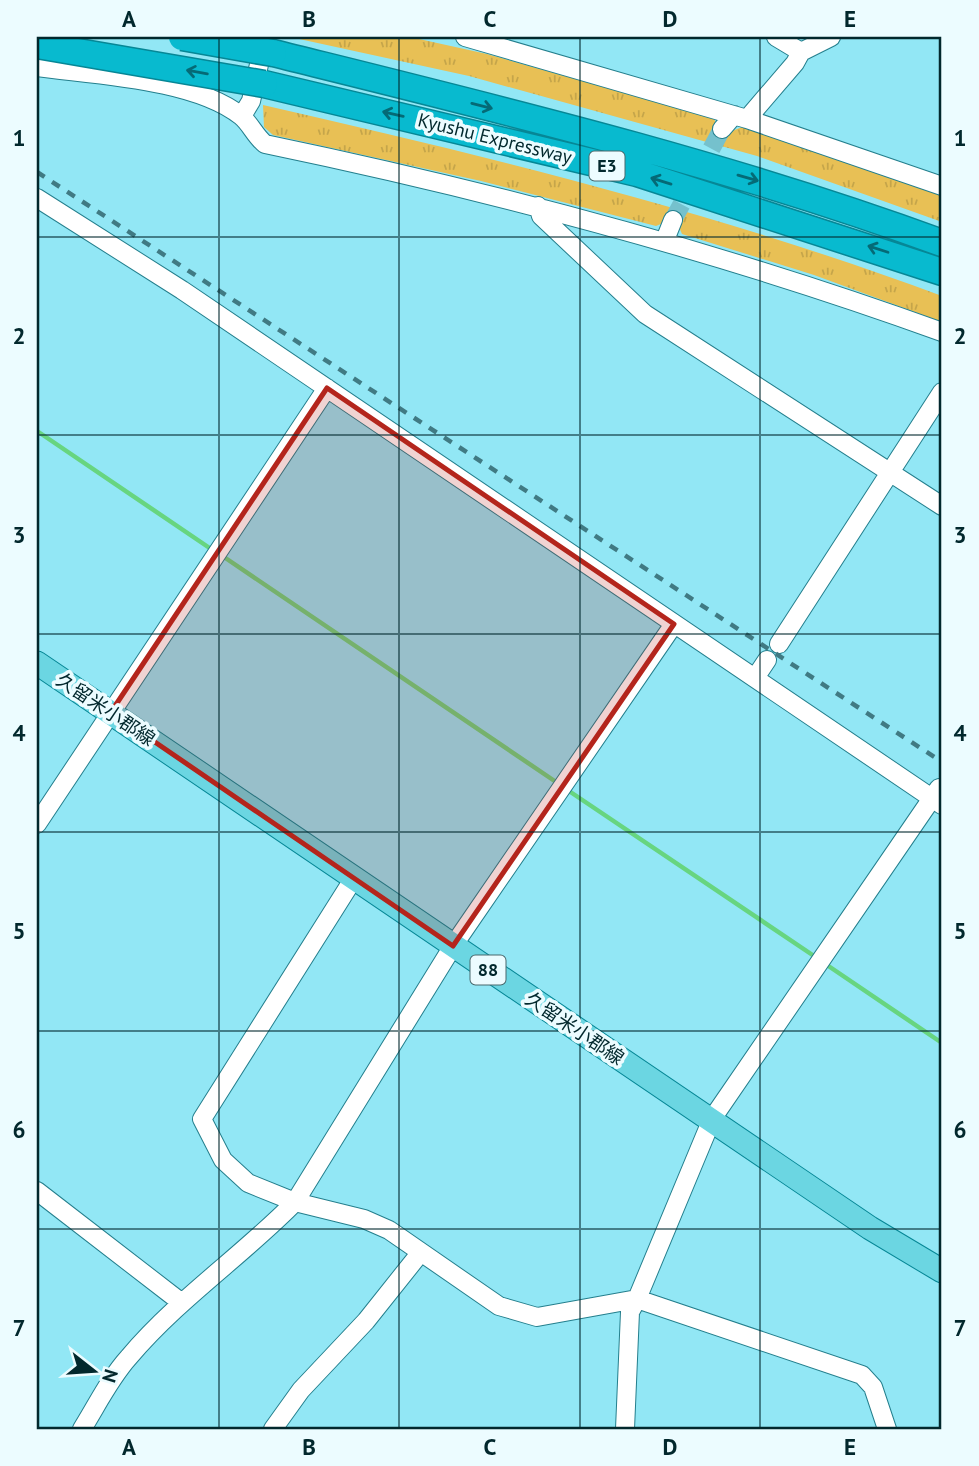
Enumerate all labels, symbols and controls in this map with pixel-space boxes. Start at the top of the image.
text: A [122,4,136,33]
text: B [302,4,316,33]
text: C [484,4,497,33]
text: D [663,4,677,33]
text: E [844,4,856,33]
one-way arrow [186,65,209,78]
one-way arrow [470,100,492,113]
one-way arrow [382,106,405,120]
street label: Kyushu Expressway [415,107,575,169]
text: 1 [12,123,26,152]
text: 1 [953,123,967,152]
road number: E3 [590,152,624,181]
one-way arrow [650,173,672,186]
one-way arrow [737,173,759,186]
one-way arrow [867,242,889,255]
text: 2 [12,321,26,350]
text: 2 [953,321,967,350]
text: 3 [12,520,26,549]
text: 3 [953,520,967,549]
street label: 久留米小郡線 [52,667,160,751]
text: 4 [12,718,26,747]
text: 4 [953,718,967,747]
text: 5 [12,916,26,945]
text: 5 [953,916,967,945]
road number: 88 [470,956,505,985]
street label: 久留米小郡線 [521,986,629,1070]
text: 6 [12,1115,26,1144]
text: 6 [953,1115,967,1144]
text: 7 [12,1313,26,1342]
text: 7 [953,1313,967,1342]
north arrow [60,1336,130,1406]
text: N [97,1366,124,1385]
text: A [122,1432,136,1461]
text: B [302,1432,316,1461]
text: C [484,1432,497,1461]
text: D [663,1432,677,1461]
text: E [844,1432,856,1461]

